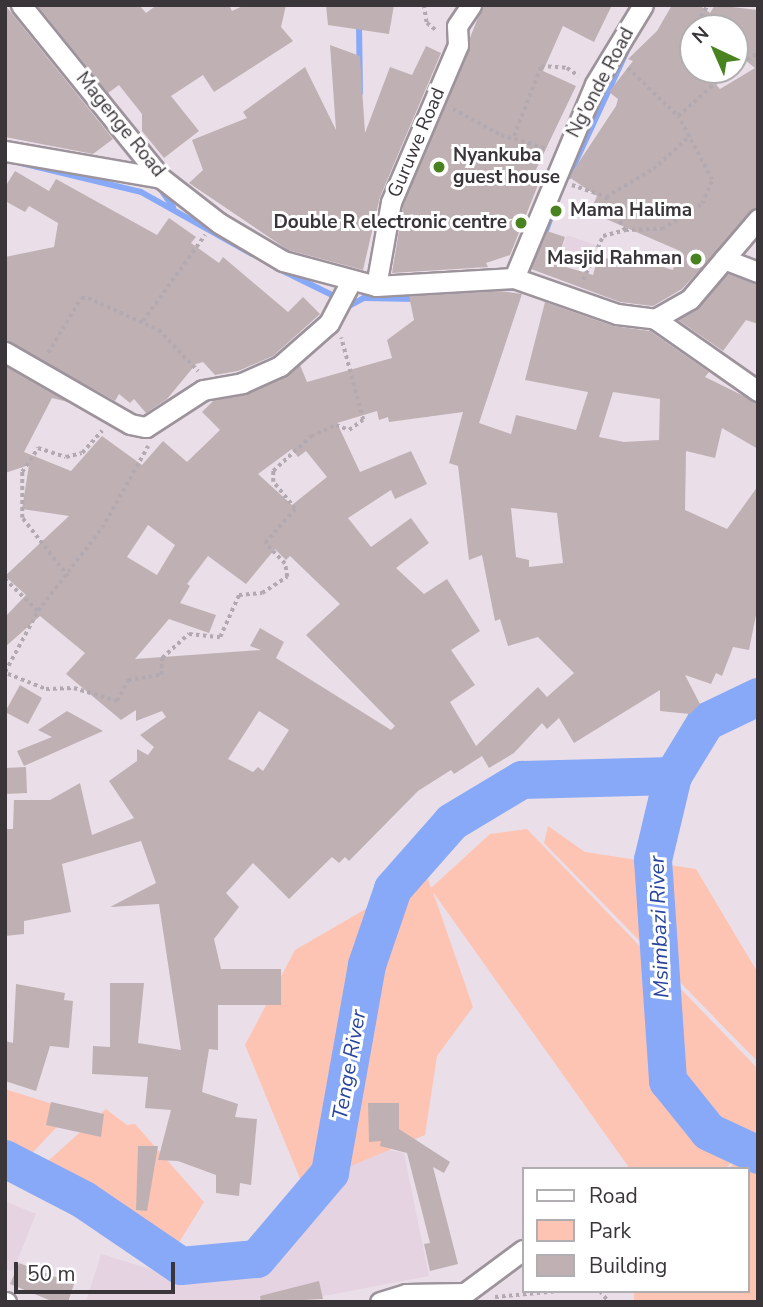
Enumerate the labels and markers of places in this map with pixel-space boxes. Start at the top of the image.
place label: Nyankuba guest house [453,145,560,189]
marker: Nyankuba guest house [431,159,447,175]
place label: Mama Halima [570,200,692,222]
marker: Mama Halima [548,203,564,219]
place label: Double R electronic centre [273,212,507,234]
marker: Double R electronic centre [513,215,529,231]
place label: Masjid Rahman [547,248,682,270]
marker: Masjid Rahman [688,251,704,267]

